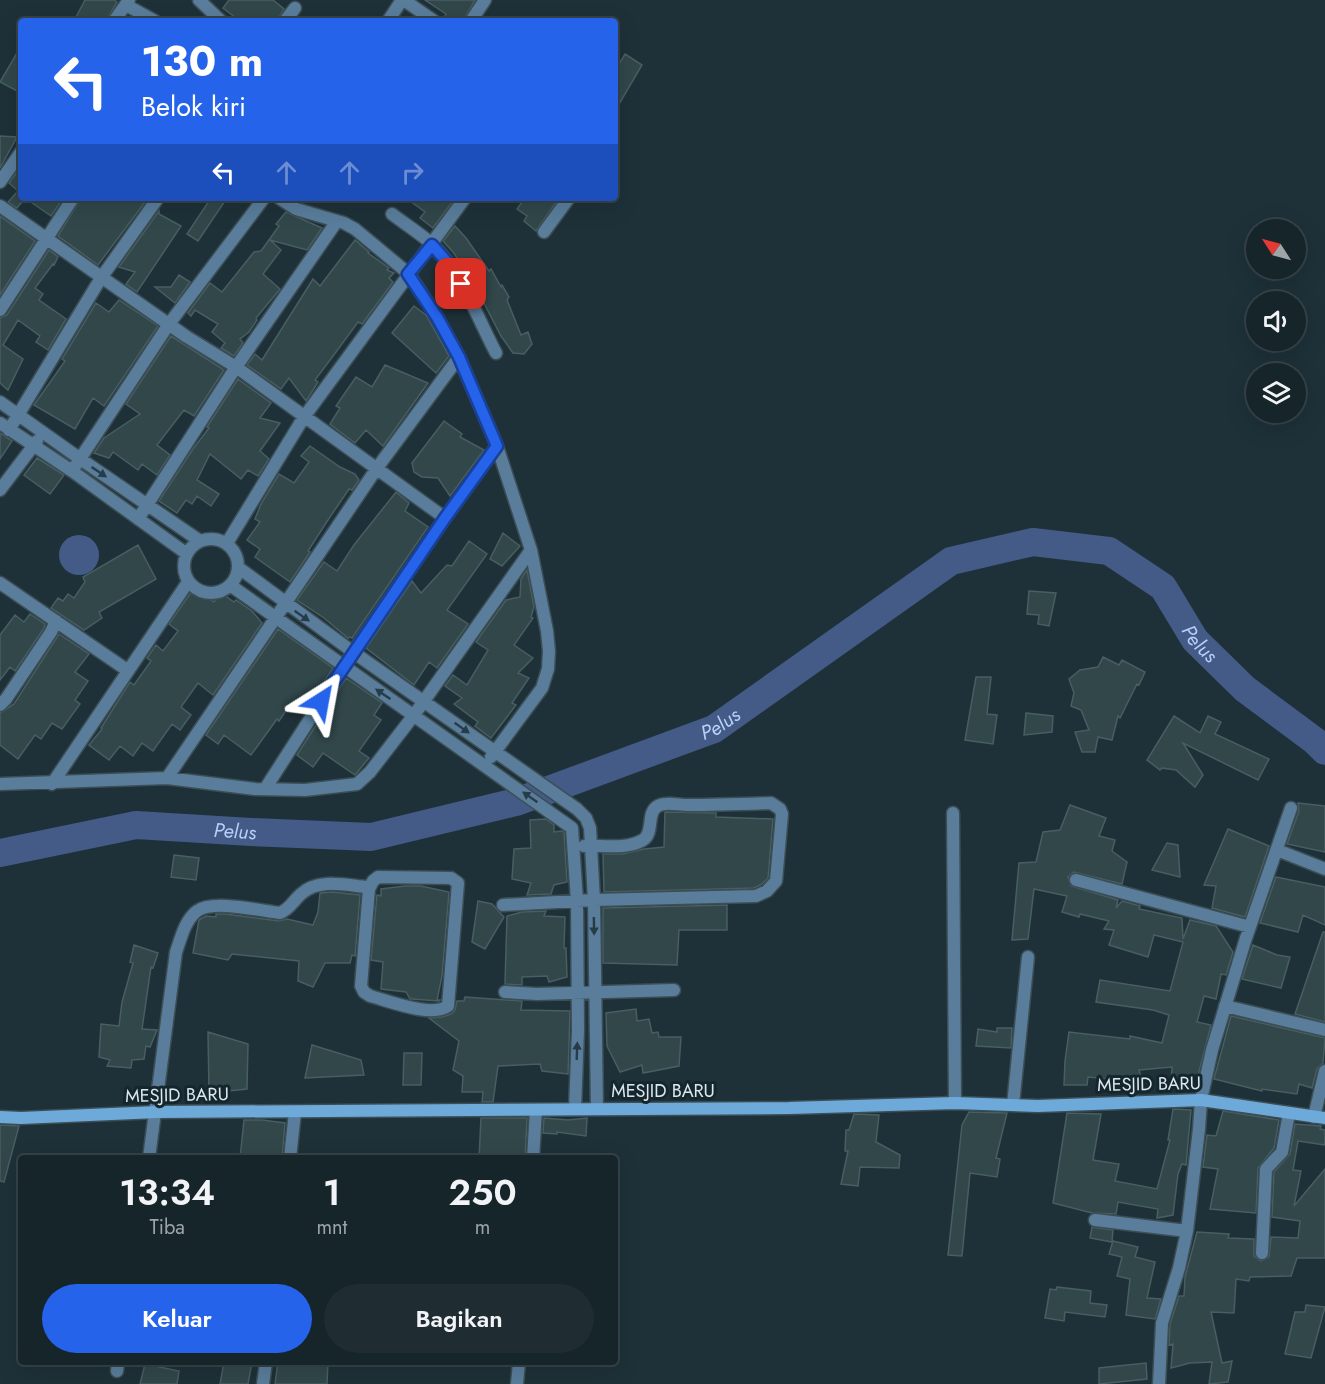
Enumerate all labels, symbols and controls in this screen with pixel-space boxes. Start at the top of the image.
text: 130 m [141,31,263,92]
icon: left [42,42,120,120]
text: Belok kiri [141,87,246,126]
icon: left [207,156,240,189]
icon: ahead [270,156,303,189]
icon: ahead [333,156,366,189]
icon: right [396,156,429,189]
north arrow [1246,219,1306,279]
map controls [1246,219,1306,423]
pin [435,258,486,309]
icon: arrive [444,267,477,300]
button: sound [1246,291,1306,351]
button: layers [1246,363,1306,423]
one-way arrow [91,466,107,477]
one-way arrow [294,610,310,622]
water label: Pelus [1174,619,1224,670]
position arrow [289,669,353,733]
one-way arrow [375,689,391,700]
water label: Pelus [696,701,746,748]
one-way arrow [453,722,469,734]
one-way arrow [522,791,538,803]
water label: Pelus [213,816,257,847]
one-way arrow [590,916,599,935]
one-way arrow [573,1041,582,1060]
street label: MESJID BARU [1097,1070,1201,1098]
street label: MESJID BARU [611,1078,715,1104]
street label: MESJID BARU [125,1081,229,1109]
text: 13:34 [119,1166,215,1218]
text: 1 [323,1166,341,1218]
text: 250 [449,1166,517,1218]
text: Tiba [149,1213,185,1242]
text: mnt [316,1213,347,1242]
text: m [475,1213,490,1242]
button: Keluar [42,1284,312,1353]
button: Bagikan [324,1284,594,1353]

